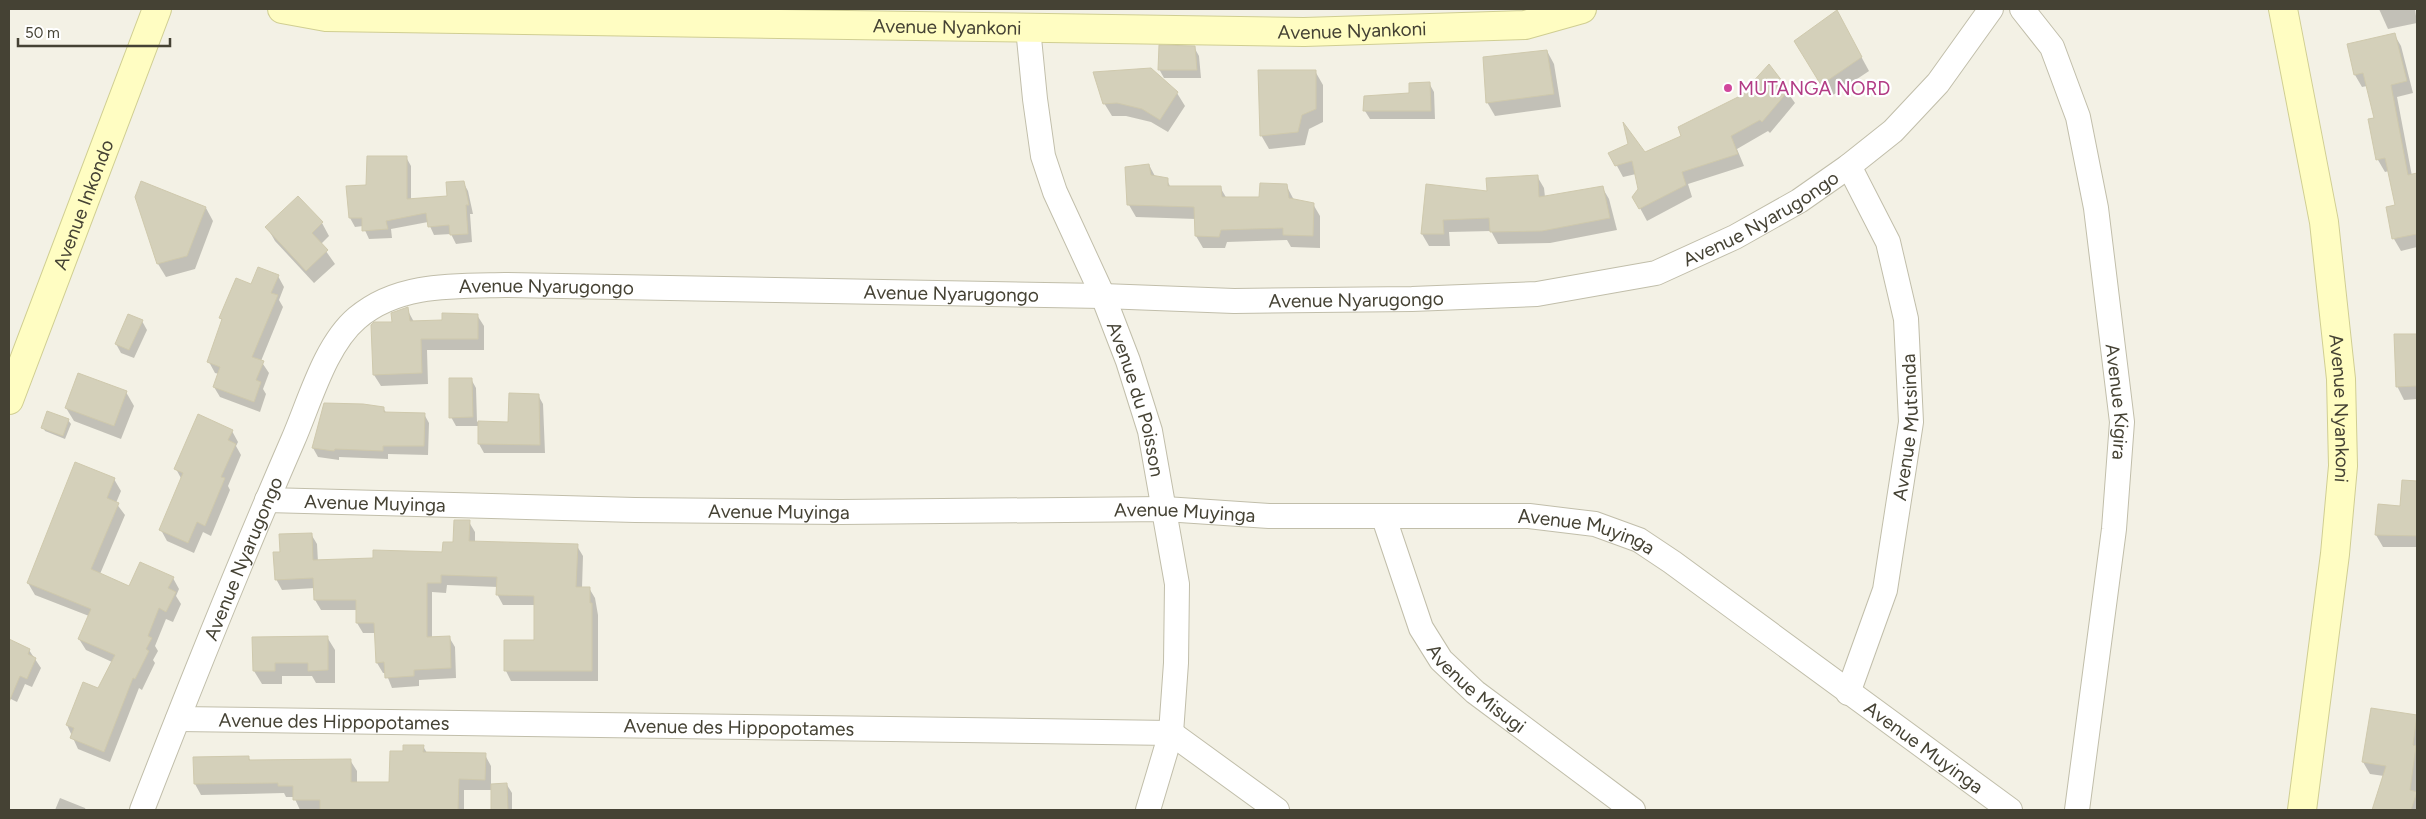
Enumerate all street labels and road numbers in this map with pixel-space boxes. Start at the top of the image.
street label: Avenue Nyankoni [873,14,1022,39]
street label: Avenue Nyankoni [1278,17,1427,44]
street label: Avenue Inkondo [48,136,118,273]
street label: Avenue Nyarugongo [1679,165,1843,271]
street label: Avenue Nyarugongo [458,273,634,299]
street label: Avenue Nyarugongo [863,280,1039,306]
street label: Avenue Nyarugongo [1268,286,1444,312]
street label: Avenue du Poisson [1102,318,1169,478]
street label: Avenue Nyankoni [2325,333,2355,484]
street label: Avenue Kigira [2101,342,2134,461]
street label: Avenue Mutsinda [1888,353,1923,502]
street label: Avenue Nyarugongo [199,473,287,644]
street label: Avenue Muyinga [304,490,446,516]
street label: Avenue Muyinga [1114,497,1256,527]
street label: Avenue Muyinga [708,499,850,524]
street label: Avenue Muyinga [1518,505,1660,559]
street label: Avenue Misugi [1422,639,1531,738]
street label: Avenue Muyinga [1860,696,1988,798]
street label: Avenue des Hippopotames [218,708,450,734]
street label: Avenue des Hippopotames [623,714,855,740]

